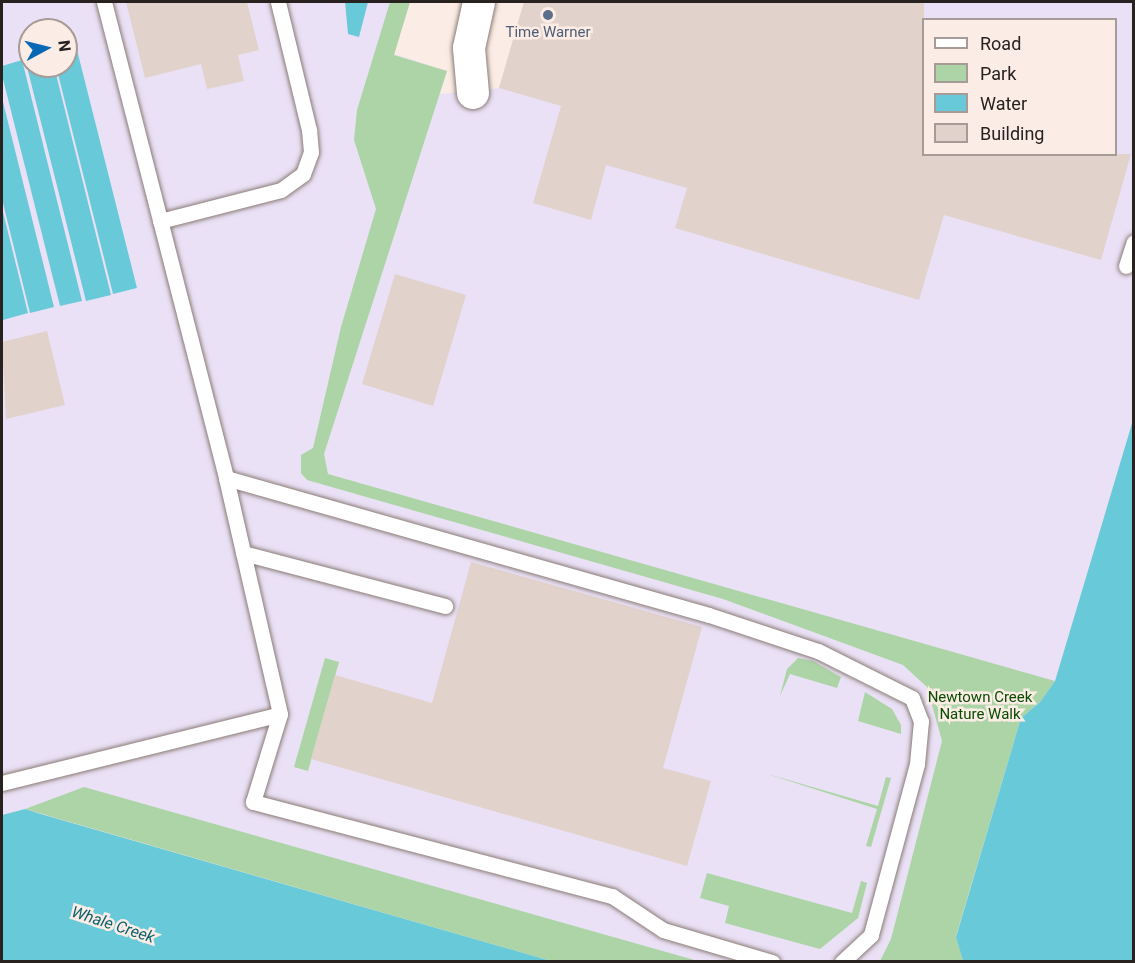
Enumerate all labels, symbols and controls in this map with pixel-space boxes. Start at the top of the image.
marker: Time Warner [541,8,555,22]
north arrow [18,18,78,78]
legend [922,18,1117,156]
place label: Time Warner [505,24,591,42]
text: Road [980,33,1021,54]
text: N [54,39,74,53]
text: Park [980,63,1016,84]
text: Water [980,93,1027,114]
text: Building [980,123,1044,144]
park label: Newtown Creek Nature Walk [928,688,1032,723]
water label: Whale Creek [69,903,157,947]

